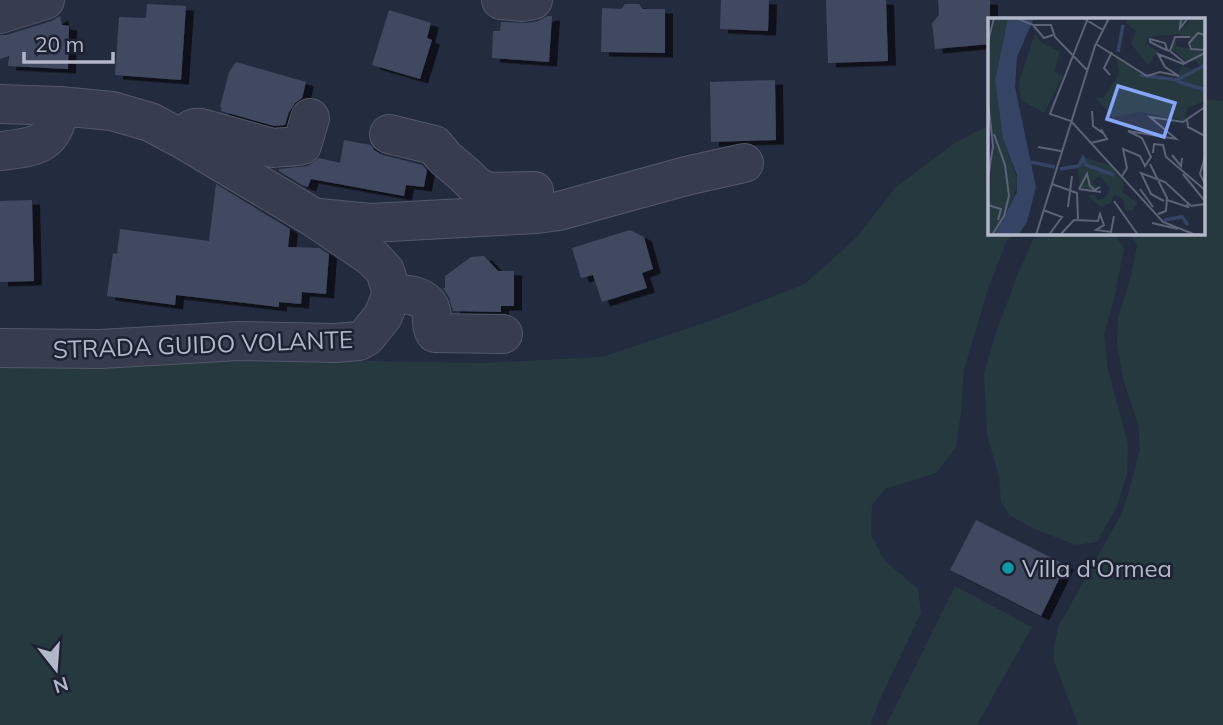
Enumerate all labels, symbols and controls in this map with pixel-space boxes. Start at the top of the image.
inset map [988,18,1206,234]
scale bar [24,21,114,65]
text: 20 m [35,31,84,57]
street label: STRADA GUIDO VOLANTE [52,324,354,364]
place label: Villa d'Ormea [1022,553,1172,583]
marker: Villa d'Ormea [1000,560,1016,576]
north arrow [21,634,91,704]
text: N [51,672,71,699]

